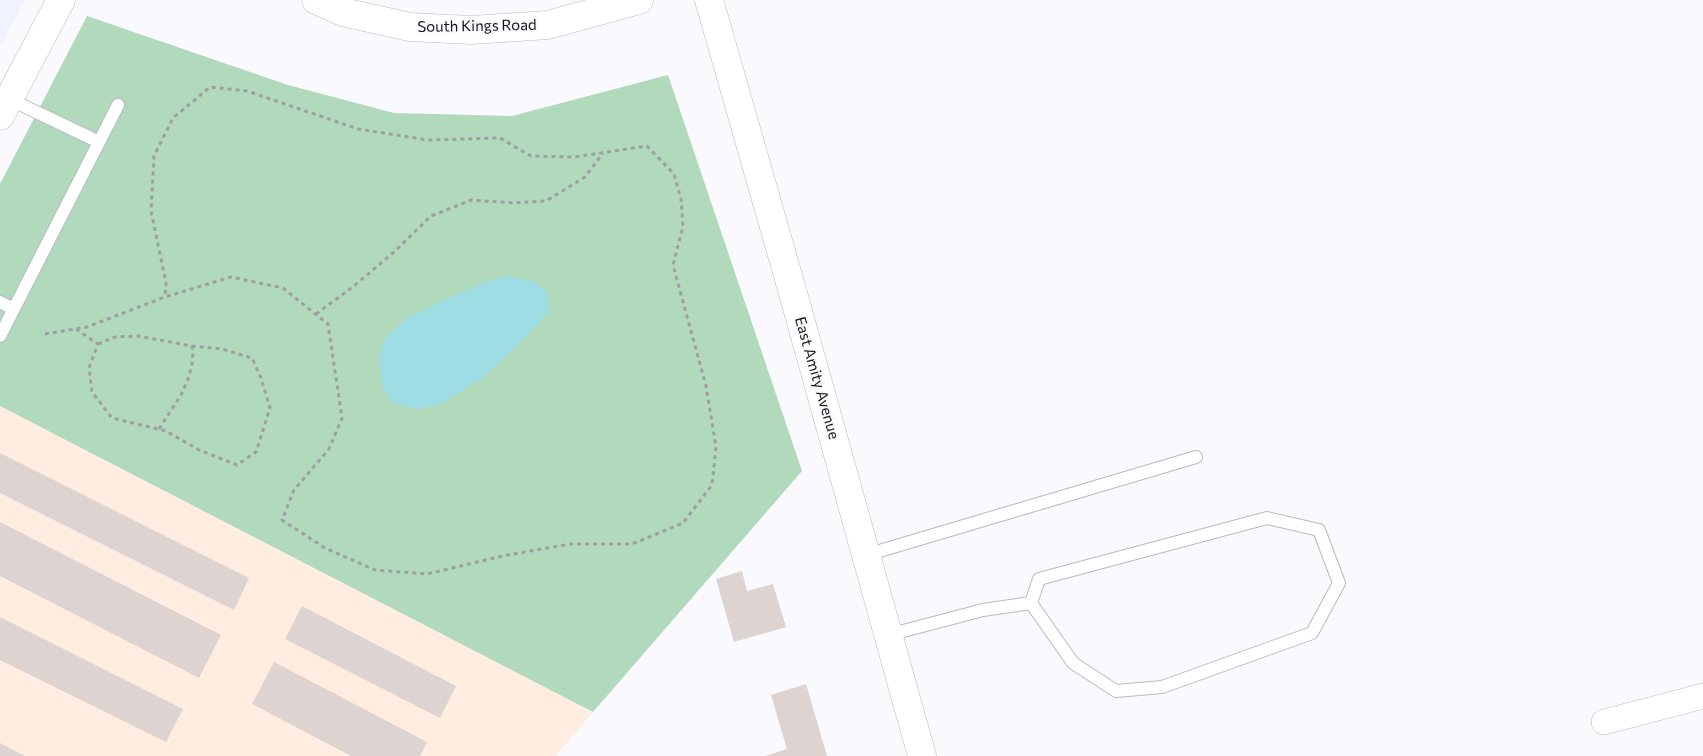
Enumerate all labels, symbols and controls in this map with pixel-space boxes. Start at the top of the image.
street label: South Kings Road [417,16,537,36]
street label: East Amity Avenue [791,315,843,441]

